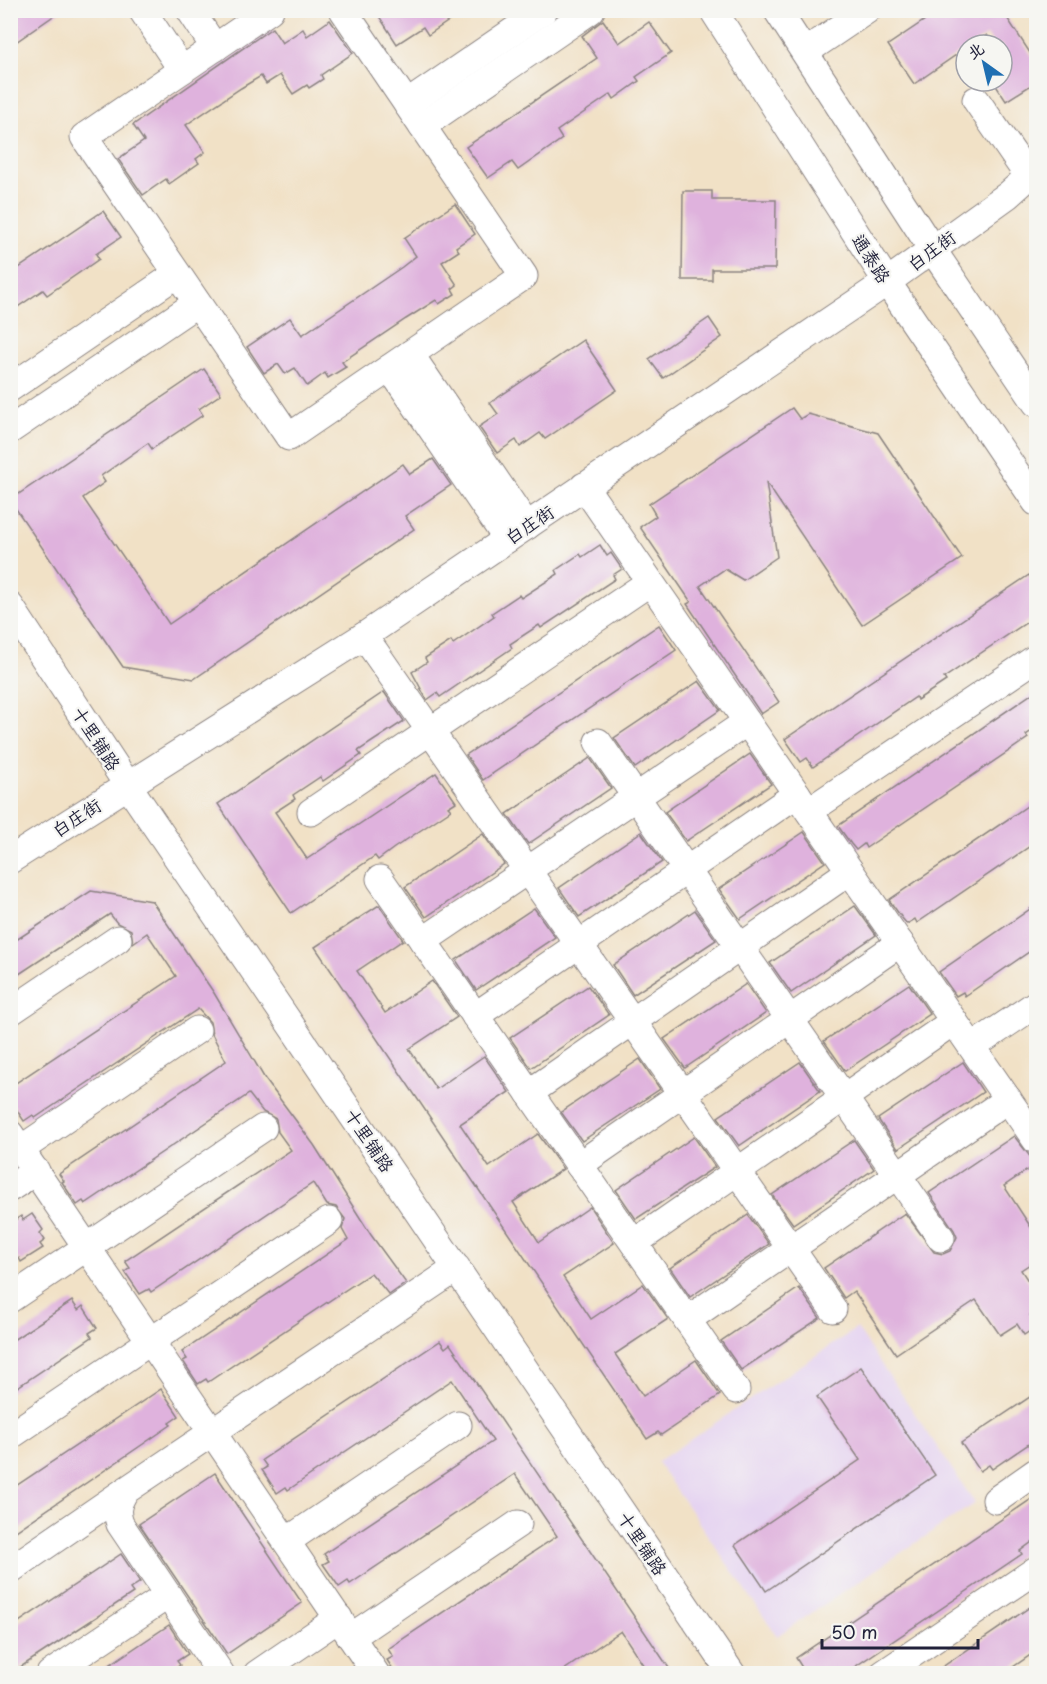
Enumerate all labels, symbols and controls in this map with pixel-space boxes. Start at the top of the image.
north arrow [954,33,1014,93]
text: 北 [962,35,988,64]
street label: 白庄街 [901,223,961,277]
street label: 通泰路 [846,228,898,288]
street label: 白庄街 [499,498,559,550]
street label: 十里铺路 [66,700,128,776]
street label: 白庄街 [46,791,106,843]
street label: 十里铺路 [339,1103,401,1177]
street label: 十里铺路 [612,1506,674,1580]
scale bar [822,1612,978,1650]
text: 50 m [831,1618,878,1645]

